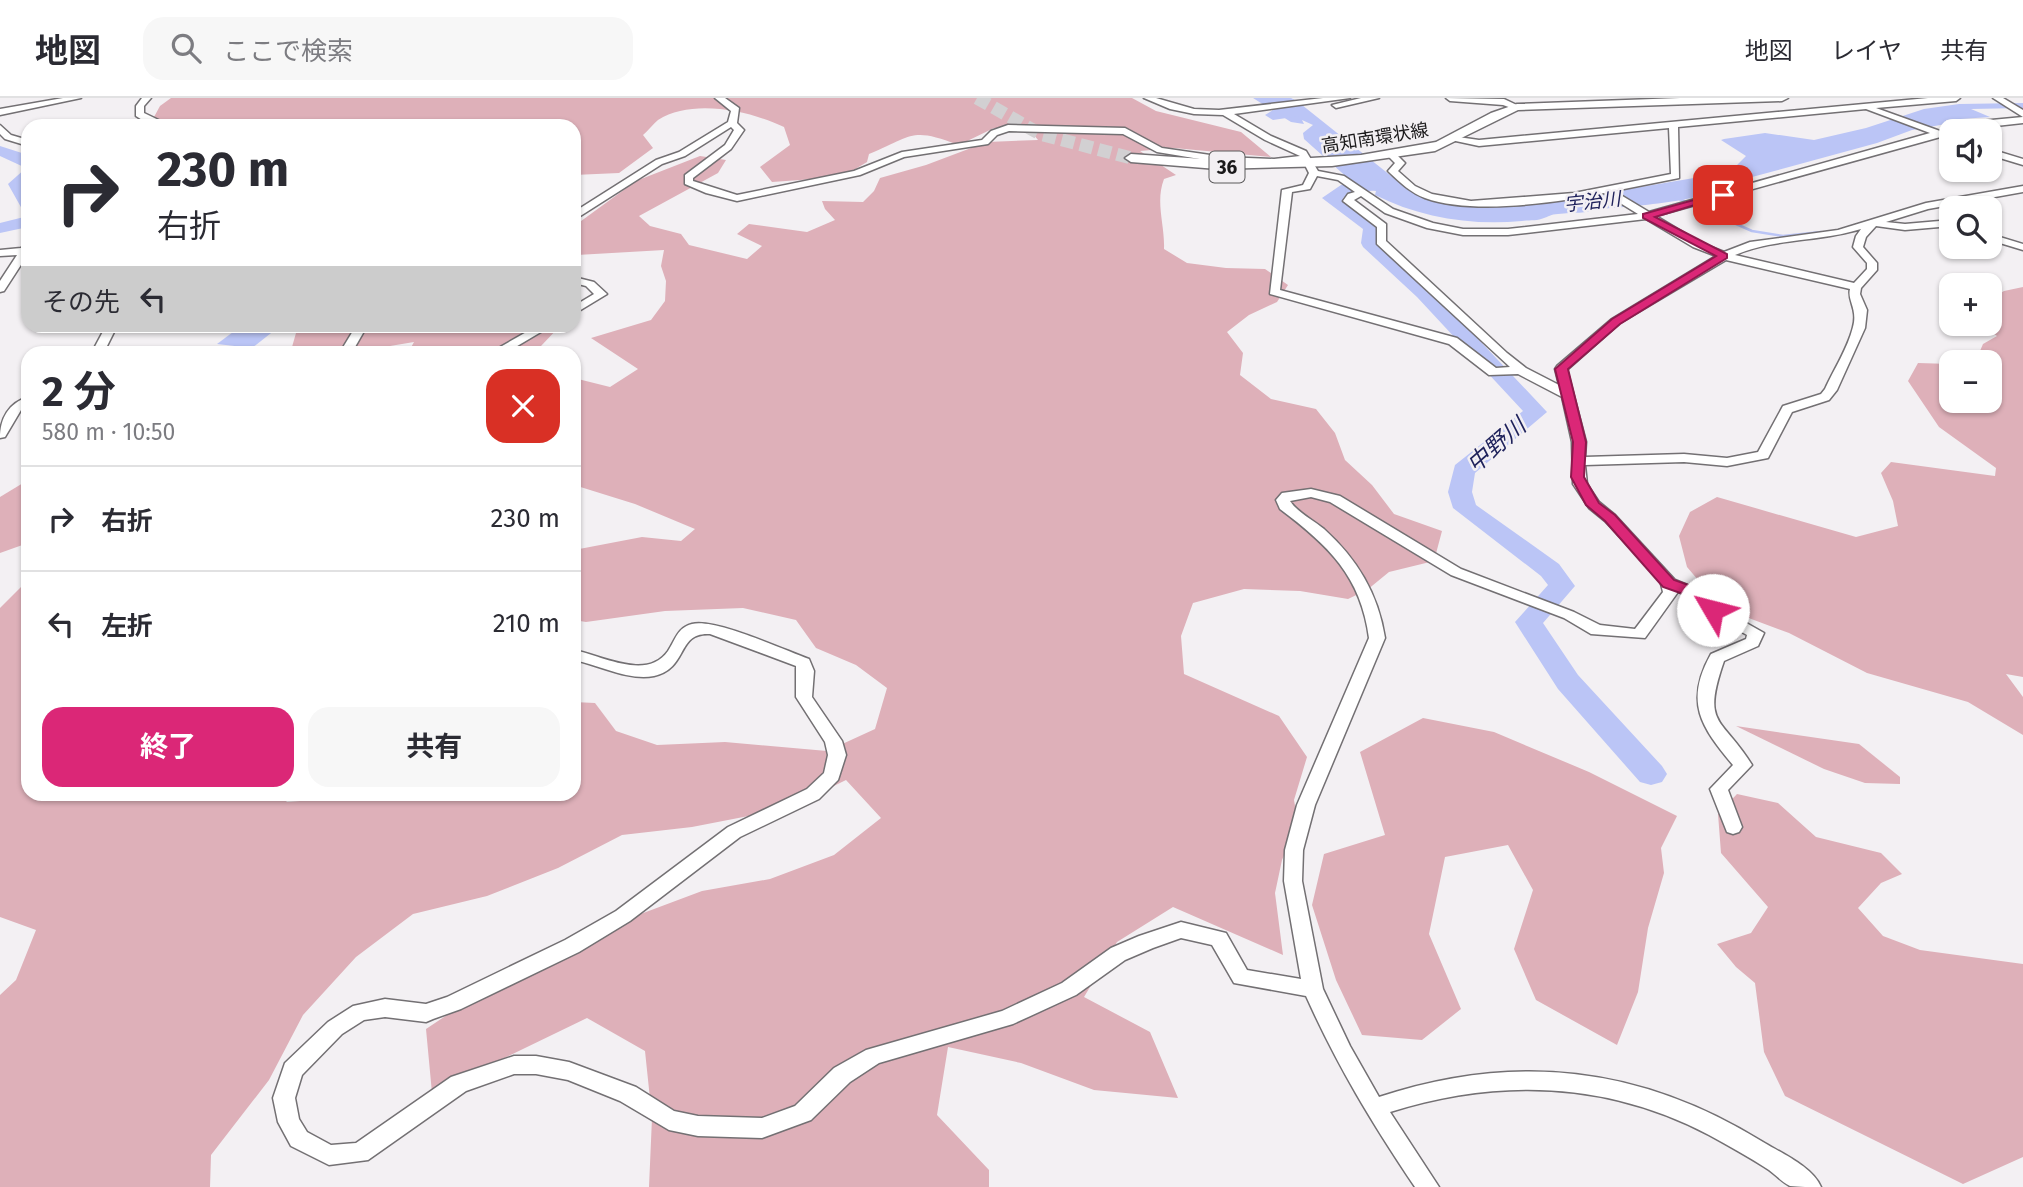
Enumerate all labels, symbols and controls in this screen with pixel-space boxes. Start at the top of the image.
search box [143,17,633,80]
icon: search [167,29,205,67]
text: 地図 [35,31,101,71]
text: ここで検索 [223,36,353,67]
text: 地図 [1745,37,1793,65]
text: レイヤ [1831,37,1902,65]
text: 共有 [1940,37,1988,65]
street label: 高知南環状線 [1320,119,1430,157]
map controls [1939,119,2002,413]
button: sound [1939,119,2002,182]
text: 230 m [157,140,289,199]
icon: right [42,147,133,238]
road number: 36 [1210,152,1244,183]
pin [1693,165,1753,225]
icon: arrive [1704,176,1742,214]
water label: 宇治川 [1562,187,1624,216]
button: search [1939,196,2002,259]
text: 右折 [157,207,221,245]
button: + [1939,273,2002,336]
icon: left [134,280,172,318]
text: その先 [42,287,120,318]
button: − [1939,350,2002,413]
text: 2 分 [42,367,116,417]
button: close [486,369,560,443]
water label: 中野川 [1461,410,1533,478]
text: 580 m · 10:50 [42,418,175,446]
icon: right [42,500,80,538]
text: 230 m [491,503,560,534]
text: 右折 [101,506,153,537]
position arrow [1676,573,1750,647]
icon: left [42,605,80,643]
text: 210 m [493,608,560,639]
text: 左折 [101,611,153,642]
button: 終了 [42,707,294,787]
button: 共有 [308,707,560,787]

